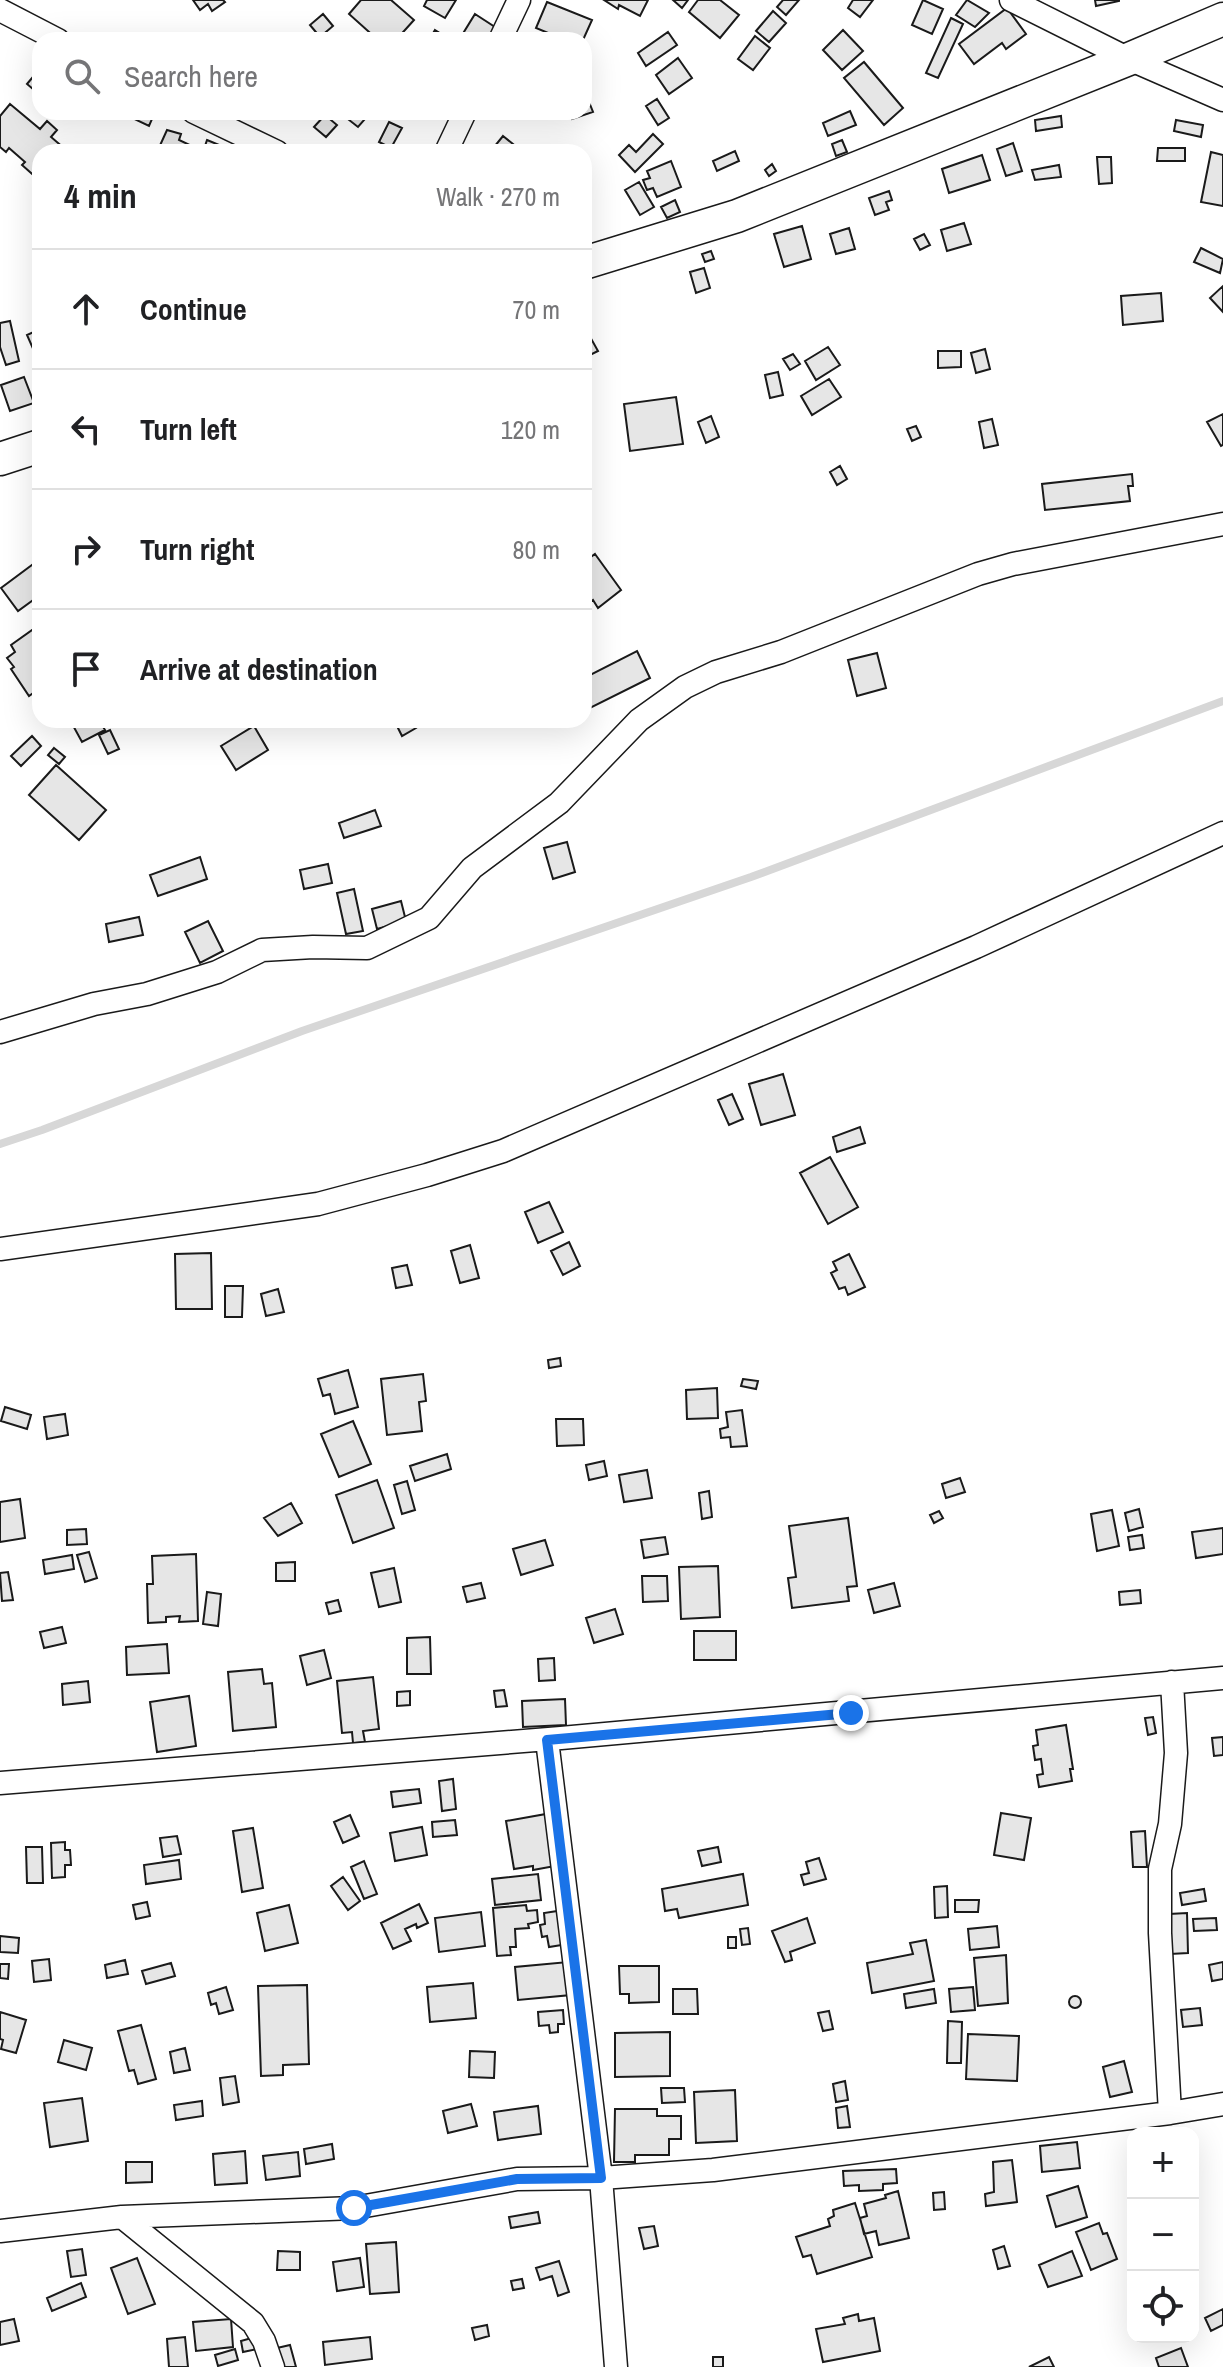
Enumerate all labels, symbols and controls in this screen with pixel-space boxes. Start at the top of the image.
search box [32,32,592,120]
icon: search [60,54,104,98]
text: Search here [124,56,258,96]
text: 4 min [64,173,137,219]
text: Walk · 270 m [436,179,560,214]
icon: ahead [64,287,108,331]
text: Continue [140,289,247,329]
text: 70 m [513,292,560,327]
icon: left [64,407,108,451]
text: Turn left [140,409,237,449]
text: 120 m [501,412,560,447]
icon: right [64,527,108,571]
text: Turn right [140,529,254,569]
text: 80 m [513,532,560,567]
icon: arrive [64,647,108,691]
text: Arrive at destination [140,649,378,689]
route end [833,1695,869,1731]
map controls [1127,2127,1199,2343]
button: + [1127,2127,1199,2199]
route start [336,2190,372,2226]
button: − [1127,2199,1199,2271]
button: locate [1127,2271,1199,2343]

